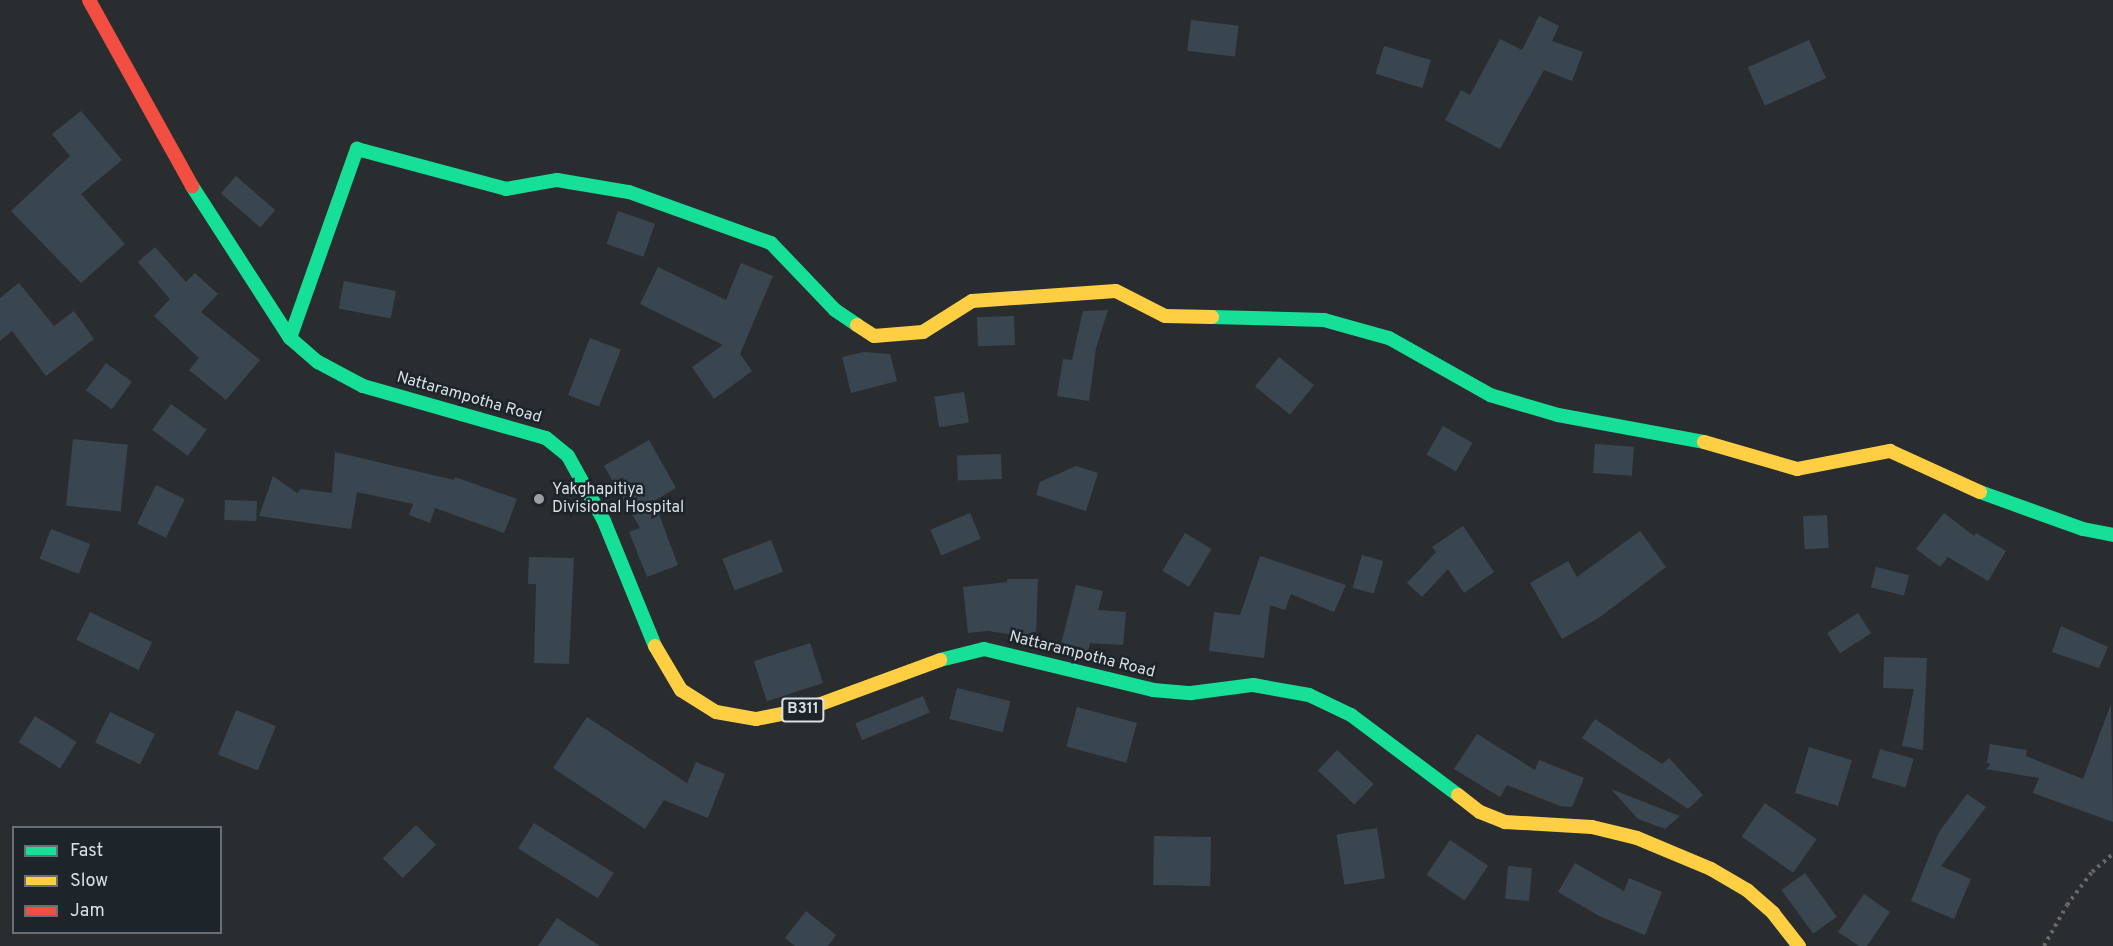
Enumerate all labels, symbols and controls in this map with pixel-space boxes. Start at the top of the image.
street label: Nattarampotha Road [394,368,544,428]
place label: Yakghapitiya Divisional Hospital [552,480,684,518]
marker: Yakghapitiya Divisional Hospital [530,490,548,508]
street label: Nattarampotha Road [1007,628,1157,682]
road number: B311 [780,698,826,722]
legend [12,826,222,934]
text: Fast [70,840,103,863]
text: Slow [70,870,108,893]
text: Jam [70,900,105,923]

